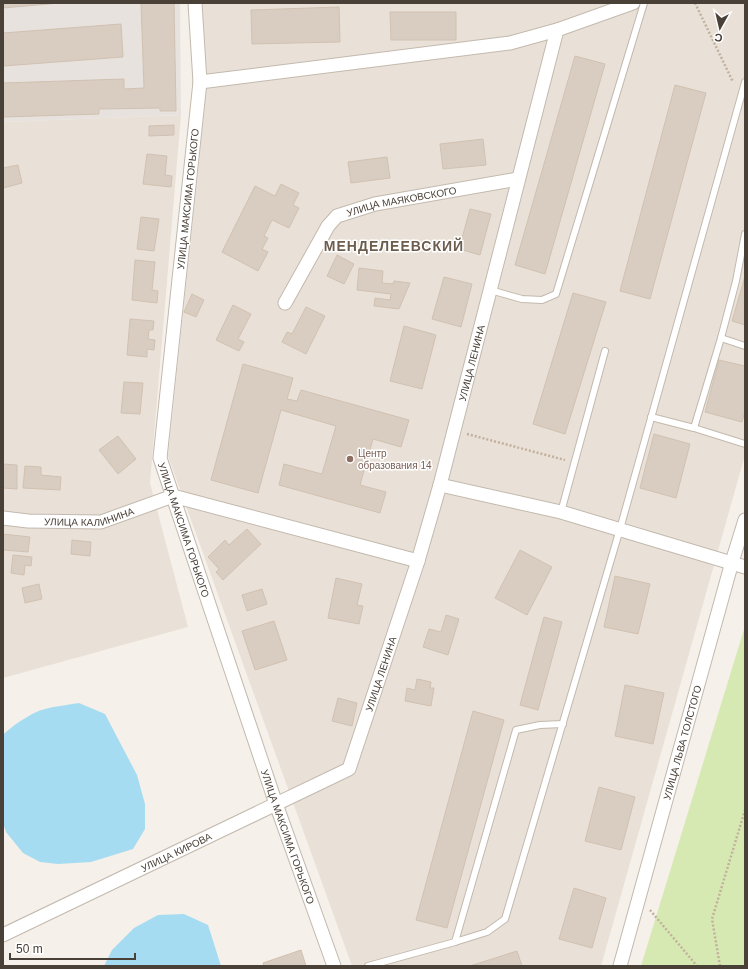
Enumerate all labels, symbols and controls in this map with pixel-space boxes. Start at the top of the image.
north arrow [700,8,740,48]
text: С [714,31,723,44]
street label: УЛИЦА МАКСИМА ГОРЬКОГО [175,128,201,270]
street label: УЛИЦА МАЯКОВСКОГО [345,184,457,218]
district label: МЕНДЕЛЕЕВСКИЙ [324,237,464,254]
street label: УЛИЦА ЛЕНИНА [456,323,487,402]
place label: Центр образования 14 [358,448,432,471]
marker: Центр образования 14 [345,454,355,464]
street label: УЛИЦА МАКСИМА ГОРЬКОГО [156,461,212,599]
street label: УЛИЦА КАЛИНИНА [44,505,136,528]
street label: УЛИЦА ЛЕНИНА [363,635,398,713]
street label: УЛИЦА ЛЬВА ТОЛСТОГО [661,684,703,801]
street label: УЛИЦА МАКСИМА ГОРЬКОГО [259,768,317,905]
street label: УЛИЦА КИРОВА [139,830,213,874]
scale bar [10,935,135,961]
text: 50 m [16,942,43,956]

